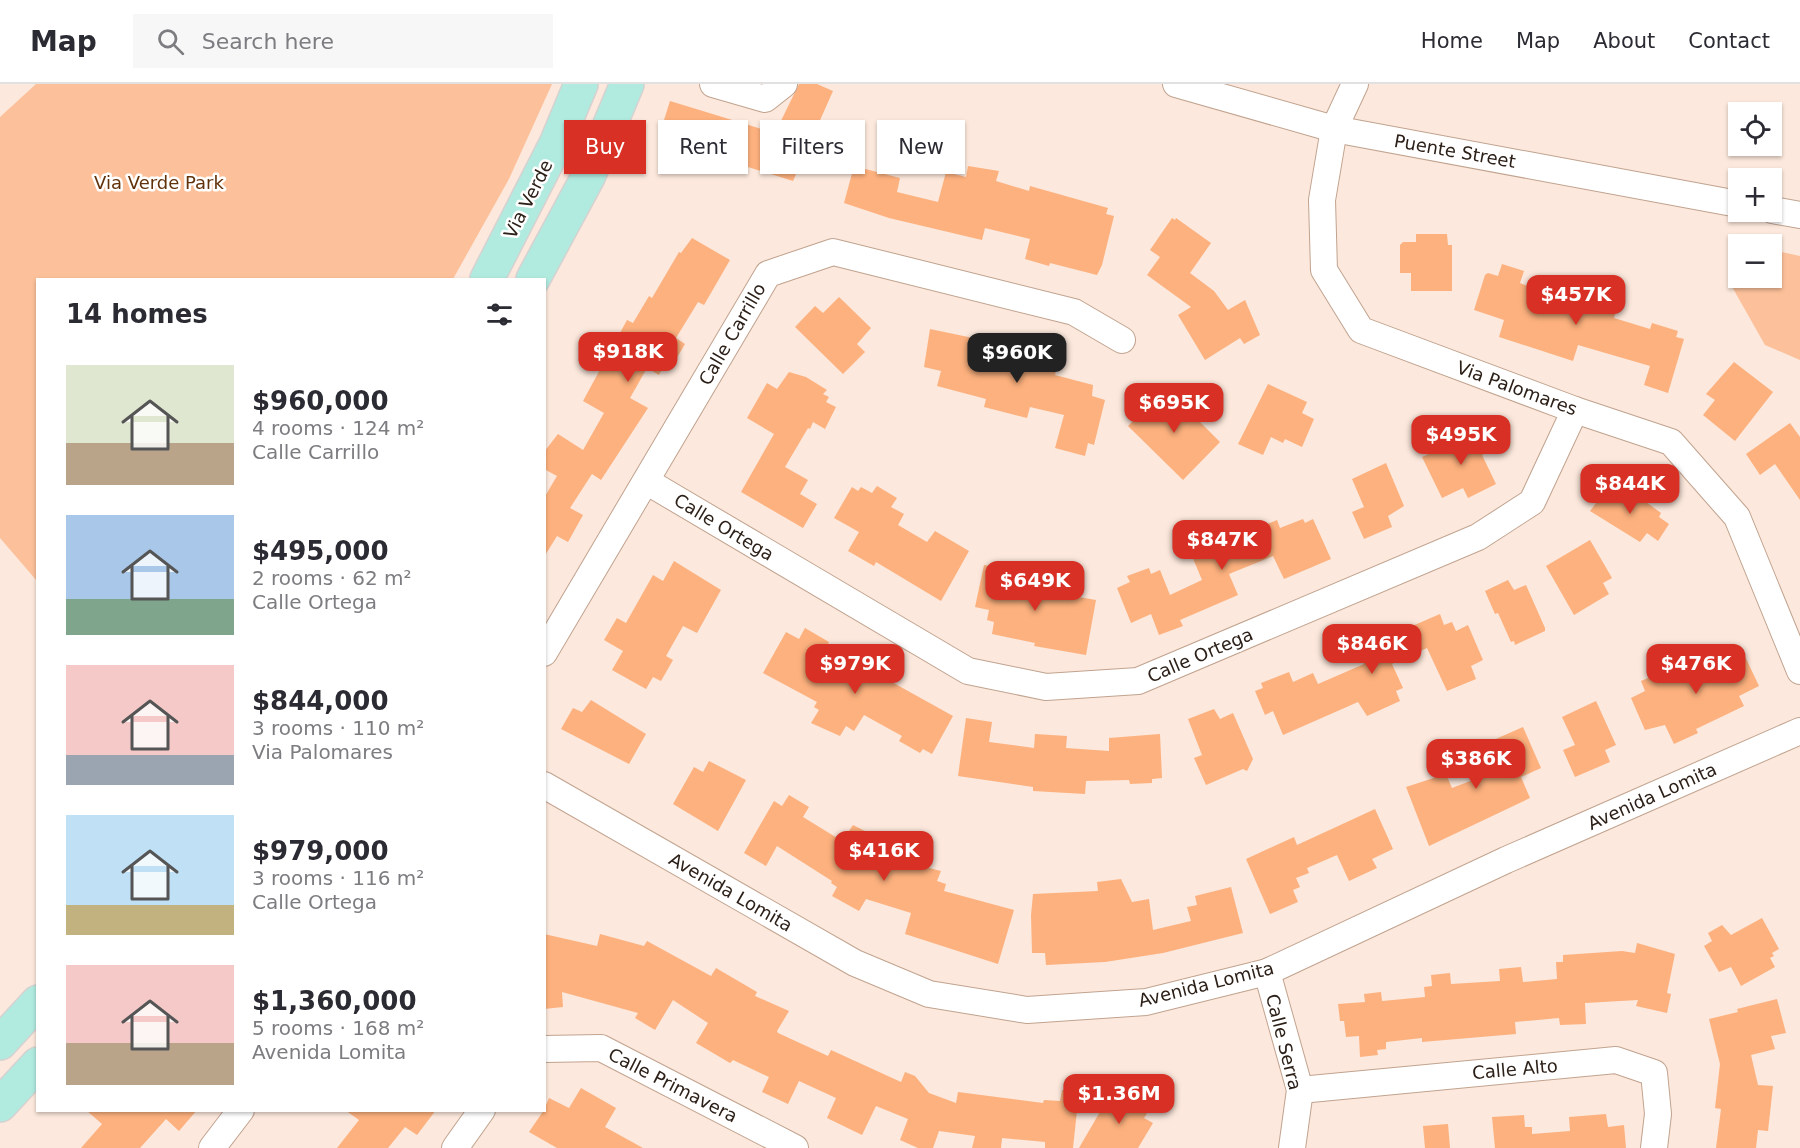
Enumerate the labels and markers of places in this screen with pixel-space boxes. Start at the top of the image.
pin: $457K [1534,275,1618,326]
pin: $918K [586,332,670,383]
pin: $960K [975,333,1059,384]
pin: $695K [1132,383,1216,434]
pin: $495K [1419,415,1503,466]
pin: $844K [1588,464,1672,515]
pin: $847K [1180,520,1264,571]
pin: $649K [993,561,1077,612]
pin: $846K [1330,624,1414,675]
pin: $979K [813,644,897,695]
pin: $476K [1654,644,1738,695]
pin: $386K [1434,739,1518,790]
pin: $416K [842,831,926,882]
pin: $1.36M [1070,1074,1168,1125]

